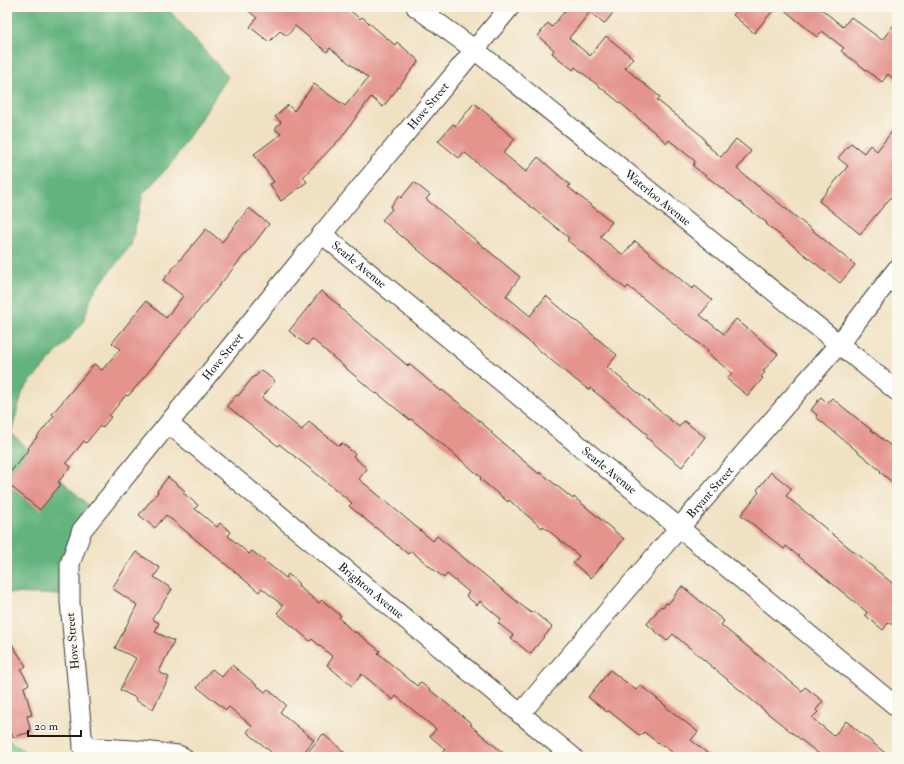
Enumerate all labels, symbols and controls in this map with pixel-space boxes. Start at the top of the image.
street label: Hove Street [404,79,452,133]
street label: Waterloo Avenue [621,166,694,229]
street label: Searle Avenue [329,238,389,291]
street label: Hove Street [199,330,246,383]
street label: Searle Avenue [579,443,640,497]
street label: Bryant Street [683,463,737,521]
street label: Brighton Avenue [335,559,407,622]
street label: Hove Street [63,612,83,670]
scale bar [28,712,81,738]
text: 20 m [34,719,59,734]

